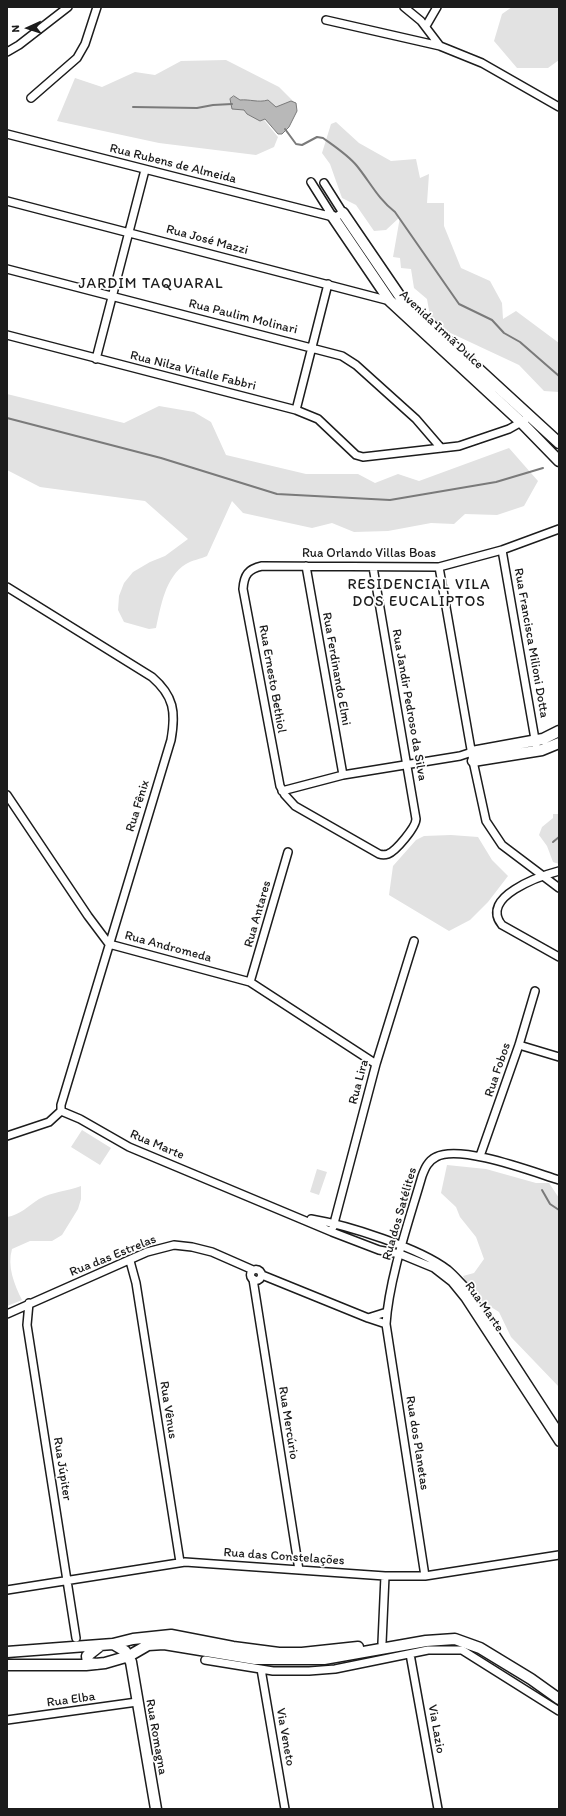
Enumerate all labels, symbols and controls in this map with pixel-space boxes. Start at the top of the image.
north arrow [8,8,48,48]
text: N [9,25,22,33]
street label: Rua Rubens de Almeida [108,141,238,187]
street label: Rua José Mazzi [164,222,250,258]
district label: JARDIM TAQUARAL [79,275,223,293]
street label: Avenida Irmã Dulce [396,287,486,373]
street label: Rua Paulim Molinari [187,296,299,338]
street label: Rua Nilza Vitalle Fabbri [128,348,258,394]
street label: Rua Orlando Villas Boas [302,546,436,562]
street label: Rua Francisca Milioni Dotta [510,567,552,719]
district label: RESIDENCIAL VILA DOS EUCALIPTOS [348,576,490,611]
street label: Rua Ferdinando Elmi [318,611,354,727]
street label: Rua Ernesto Bethiol [255,624,289,734]
street label: Rua Jandir Pedroso da Silva [388,628,430,782]
street label: Rua Fênix [123,778,153,834]
street label: Rua Antares [241,879,275,949]
street label: Rua Andromeda [123,928,213,966]
street label: Rua Fobos [481,1041,515,1099]
street label: Rua Lira [346,1058,372,1106]
street label: Rua Marte [127,1127,187,1163]
street label: Rua dos Satélites [379,1166,421,1262]
street label: Rua das Estrelas [67,1232,159,1280]
street label: Rua Marte [461,1279,507,1335]
street label: Rua Vênus [156,1380,180,1440]
street label: Rua Mercúrio [274,1385,302,1461]
street label: Rua dos Planetas [402,1395,432,1491]
street label: Rua Júpiter [49,1436,75,1502]
street label: Rua das Constelações [223,1545,345,1569]
street label: Rua Elba [46,1689,96,1711]
street label: Rua Romagna [142,1698,170,1776]
street label: Via Lazio [424,1703,448,1755]
street label: Via Veneto [272,1707,298,1767]

